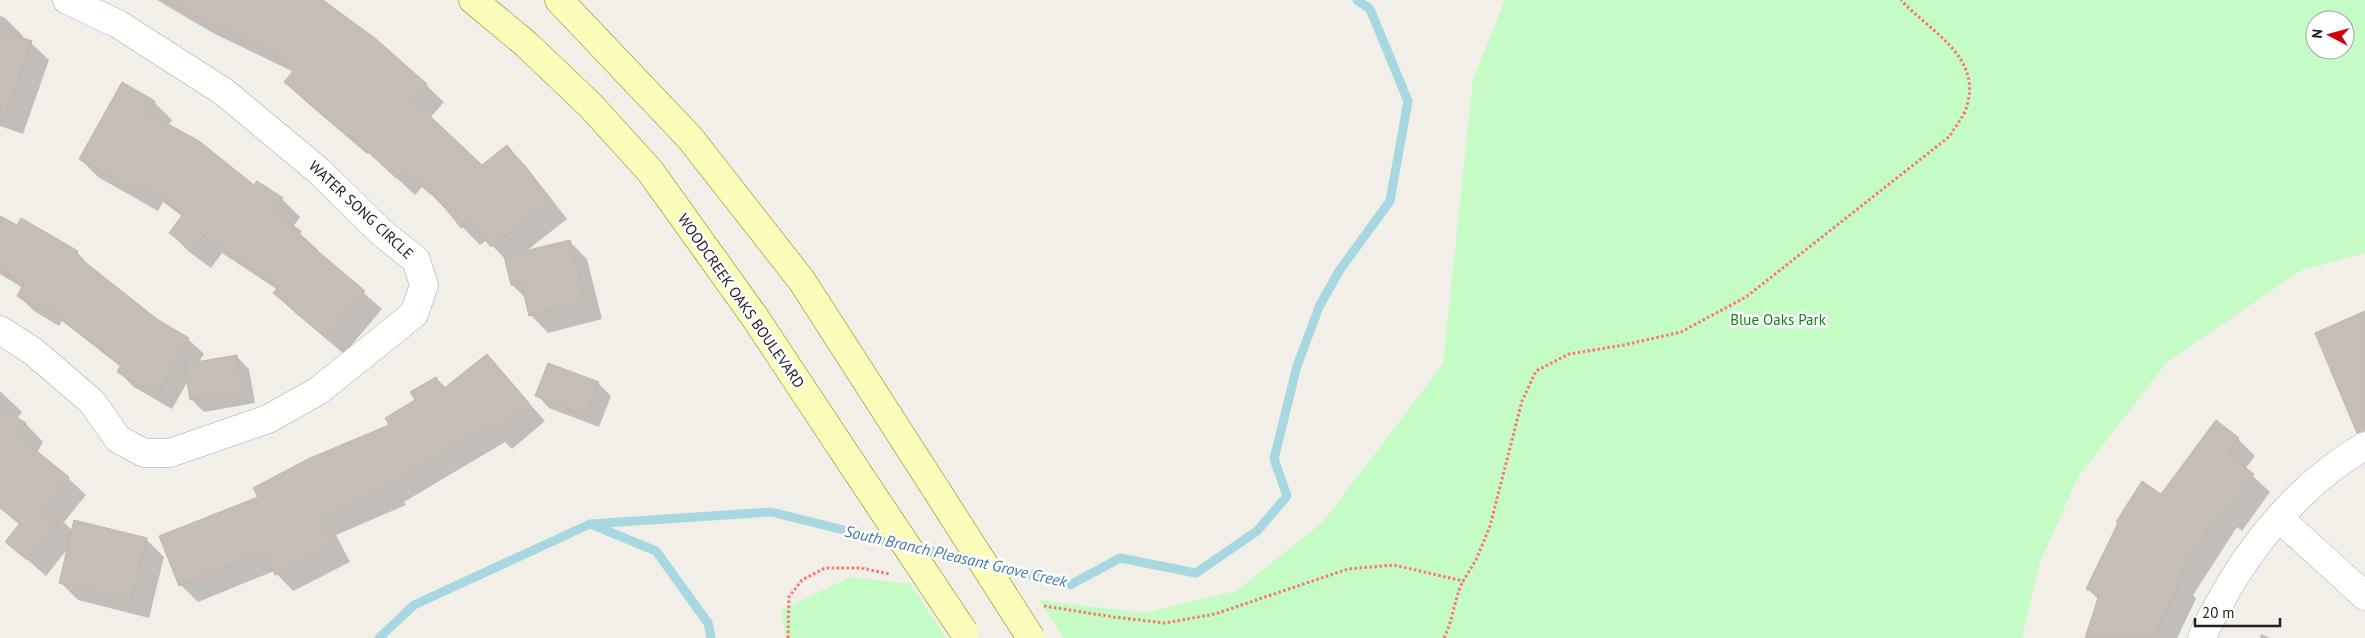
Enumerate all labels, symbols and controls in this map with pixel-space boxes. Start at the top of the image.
north arrow [2305,10,2355,60]
text: N [2308,28,2327,39]
street label: WATER SONG CIRCLE [305,156,418,263]
street label: WOODCREEK OAKS BOULEVARD [674,210,809,392]
park label: Blue Oaks Park [1730,310,1827,329]
water label: South Branch Pleasant Grove Creek [843,521,1070,592]
scale bar [2195,596,2280,628]
text: 20 m [2202,603,2235,622]

